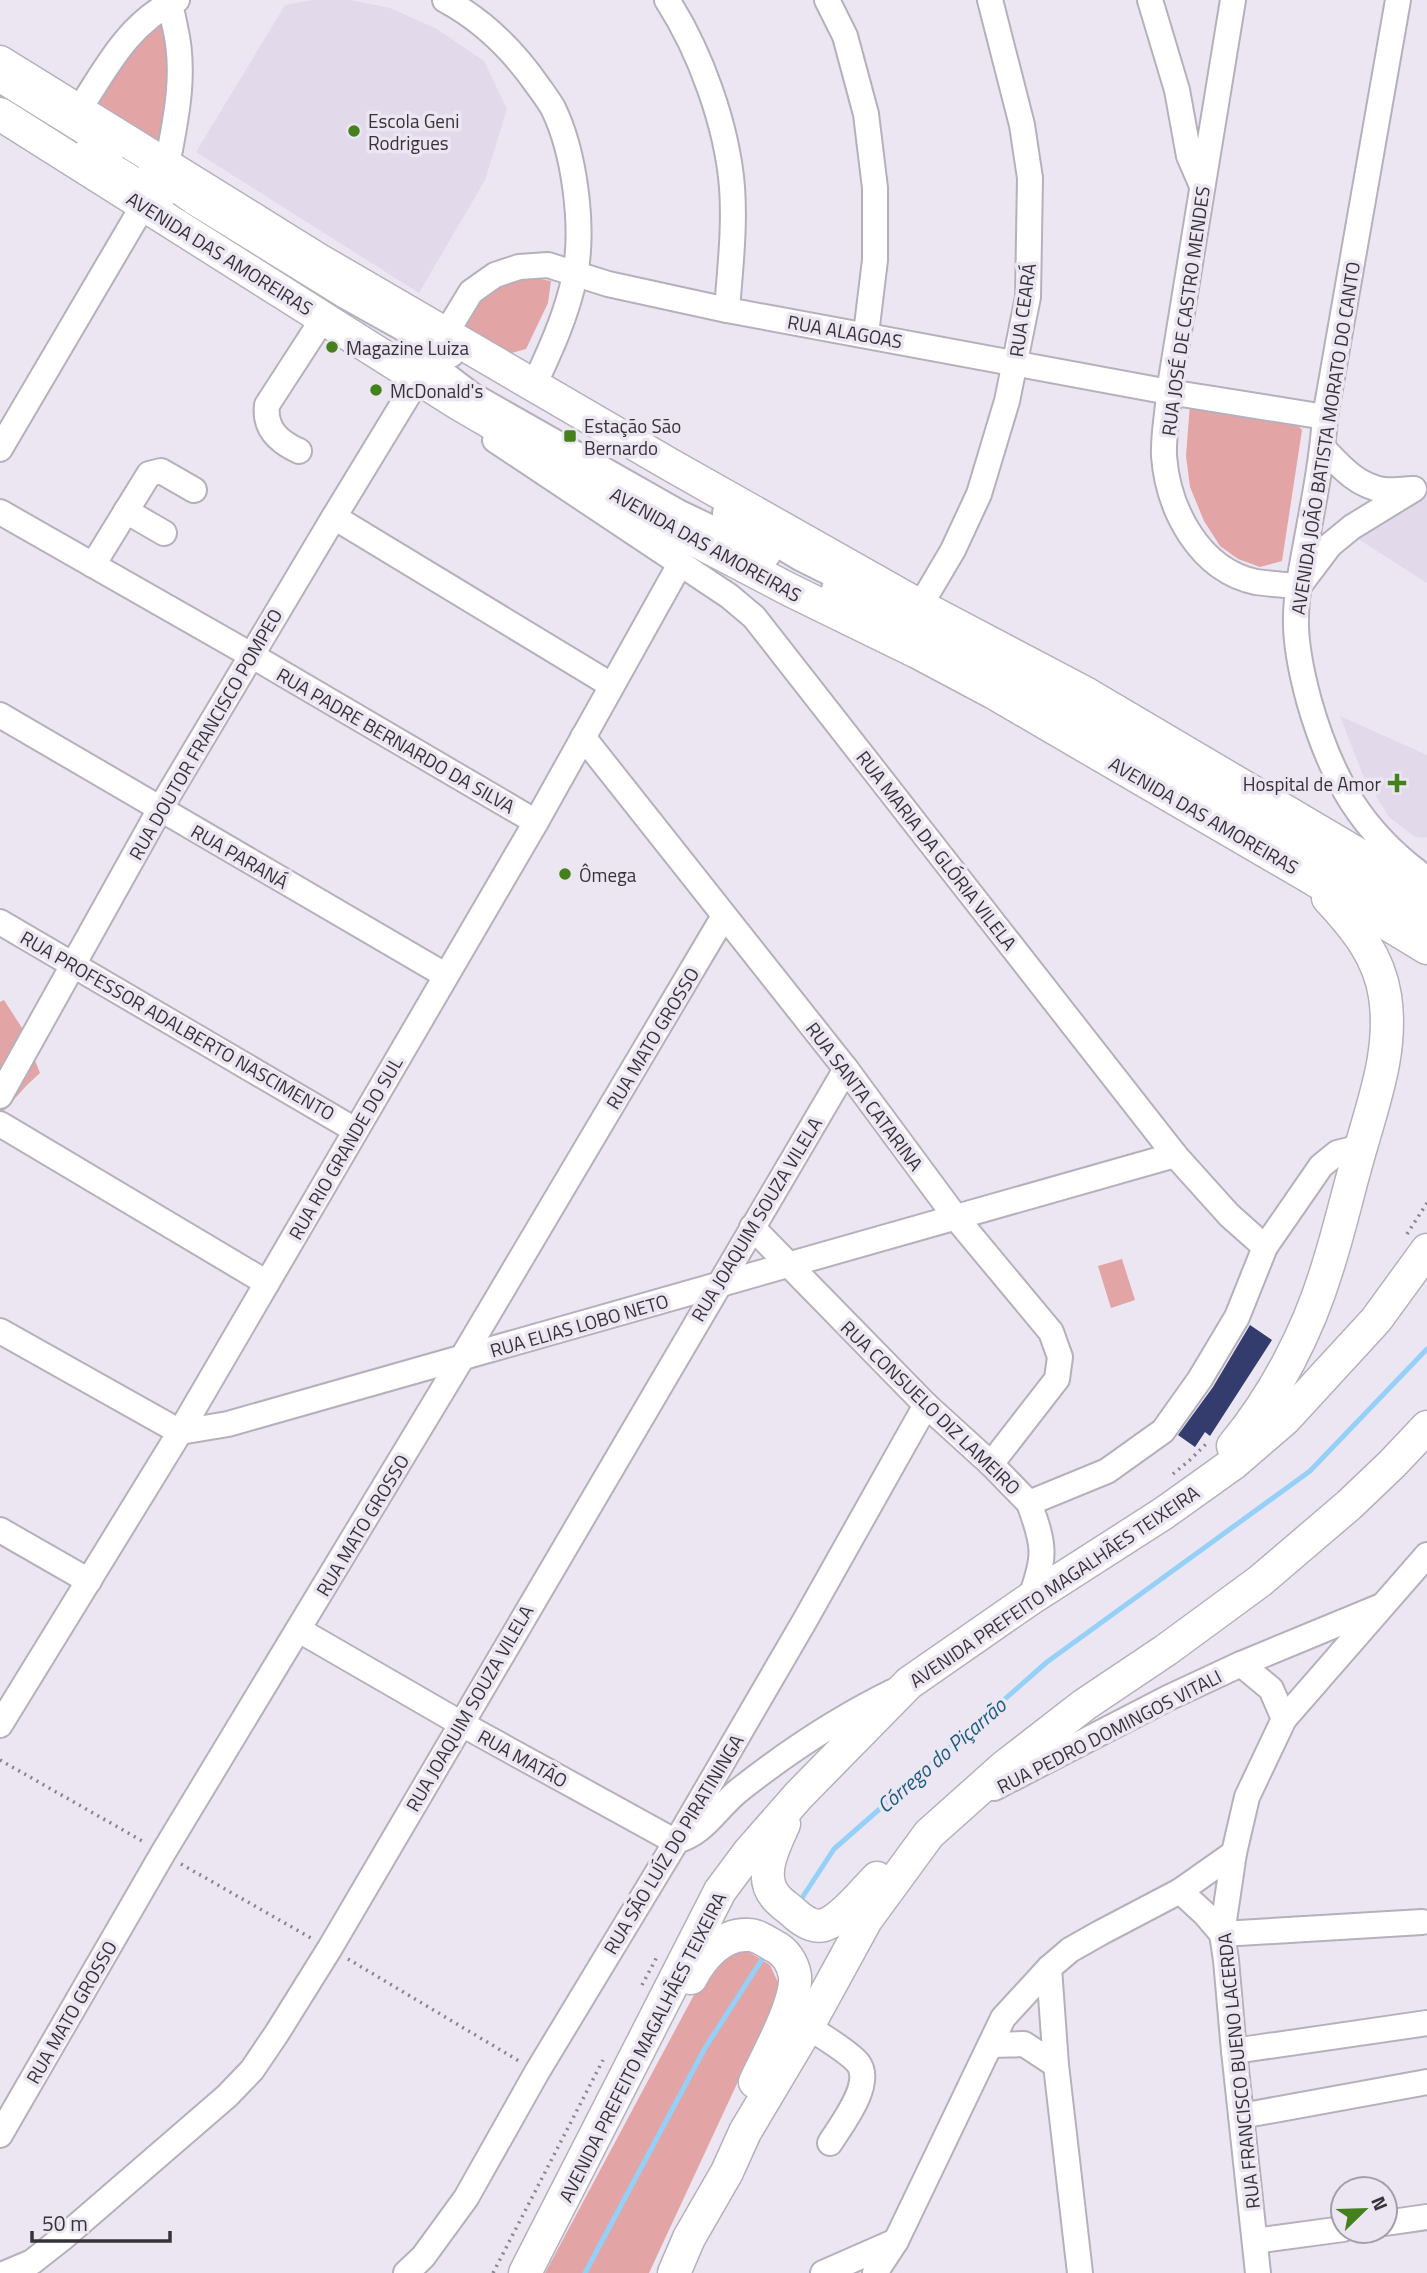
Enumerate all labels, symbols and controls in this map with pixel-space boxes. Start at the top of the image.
place label: Escola Geni Rodrigues [368,106,459,157]
marker: Escola Geni Rodrigues [346,123,362,139]
street label: AVENIDA DAS AMOREIRAS [121,184,319,322]
street label: RUA JOSÉ DE CASTRO MENDES [1153,184,1217,438]
street label: AVENIDA JOÃO BATISTA MORATO DO CANTO [1283,259,1367,617]
street label: RUA CEARÁ [1001,261,1043,359]
street label: RUA ALAGOAS [785,307,905,355]
place label: Magazine Luiza [346,333,469,362]
marker: Magazine Luiza [324,339,340,355]
place label: McDonald's [390,376,483,405]
marker: McDonald's [368,382,384,398]
place label: Estação São Bernardo [584,411,681,462]
marker: Estação São Bernardo [562,428,578,444]
street label: AVENIDA DAS AMOREIRAS [605,479,807,609]
street label: RUA DOUTOR FRANCISCO POMPEO [121,603,289,865]
street label: RUA PADRE BERNARDO DA SILVA [271,660,521,820]
street label: RUA MARIA DA GLÓRIA VILELA [850,744,1024,956]
street label: AVENIDA DAS AMOREIRAS [1104,749,1304,881]
place label: Hospital de Amor [1243,769,1381,798]
marker: Hospital de Amor [1387,773,1407,793]
street label: RUA PARANÁ [186,816,294,896]
place label: Ômega [579,860,637,889]
marker: Ômega [557,866,573,882]
street label: RUA PROFESSOR ADALBERTO NASCIMENTO [15,923,341,1127]
street label: RUA MATO GROSSO [598,961,706,1115]
street label: RUA SANTA CATARINA [799,1015,931,1177]
street label: RUA RIO GRANDE DO SUL [281,1051,409,1245]
street label: RUA JOAQUIM SOUZA VILELA [683,1111,829,1327]
street label: RUA ELIAS LOBO NETO [486,1286,672,1364]
street label: RUA CONSUELO DIZ LAMEIRO [834,1313,1028,1501]
street label: RUA MATO GROSSO [308,1448,416,1602]
street label: AVENIDA PREFEITO MAGALHÃES TEIXEIRA [903,1478,1205,1694]
street label: RUA JOAQUIM SOUZA VILELA [398,1599,540,1817]
street label: RUA PEDRO DOMINGOS VITALI [992,1662,1226,1800]
water label: Córrego do Piçarrão [869,1689,1013,1820]
street label: RUA MATÃO [473,1721,573,1795]
street label: RUA SÃO LUÍZ DO PIRATININGA [596,1728,750,1960]
street label: AVENIDA PREFEITO MAGALHÃES TEIXEIRA [551,1887,733,2207]
street label: RUA FRANCISCO BUENO LACERDA [1209,1932,1267,2210]
street label: RUA MATO GROSSO [18,1935,124,2089]
north arrow [1329,2175,1399,2245]
text: N [1364,2191,1396,2215]
scale bar [32,2200,170,2244]
text: 50 m [42,2207,88,2239]

